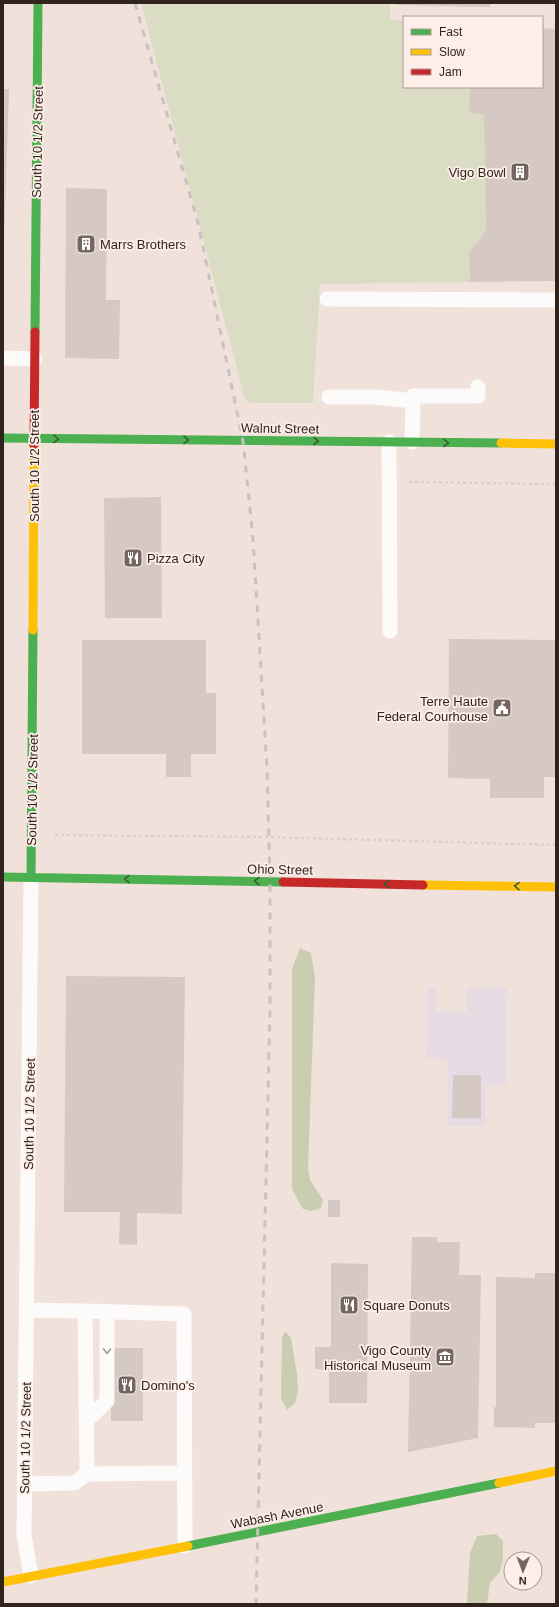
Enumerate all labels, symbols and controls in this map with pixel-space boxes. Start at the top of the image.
legend [403,16,543,88]
text: Fast [439,25,463,39]
text: Slow [439,45,465,59]
text: Jam [439,65,462,79]
street label: South 10 1/2 Street [29,85,46,198]
building icon: Vigo Bowl [509,161,531,183]
place label: Vigo Bowl [448,165,506,180]
building icon: Marrs Brothers [75,233,97,255]
place label: Marrs Brothers [100,237,186,252]
street label: South 10 1/2 Street [27,410,42,522]
street label: Walnut Street [241,420,320,437]
one-way arrow [53,435,59,443]
one-way arrow [183,436,189,444]
one-way arrow [313,437,319,446]
one-way arrow [443,439,449,447]
restaurant icon: Pizza City [122,547,144,569]
place label: Pizza City [147,551,205,566]
place label: Terre Haute Federal Courhouse [377,694,488,724]
public building icon: Terre Haute Federal Courhouse [491,697,513,719]
street label: South 10 1/2 Street [24,733,41,846]
street label: Ohio Street [247,861,313,878]
one-way arrow [124,875,130,883]
one-way arrow [254,877,260,885]
one-way arrow [384,880,390,888]
one-way arrow [514,882,520,890]
street label: South 10 1/2 Street [21,1057,38,1170]
restaurant icon: Square Donuts [338,1294,360,1316]
place label: Square Donuts [363,1298,450,1313]
place label: Vigo County Historical Museum [324,1343,431,1373]
museum icon: Vigo County Historical Museum [434,1346,456,1368]
one-way arrow [103,1348,111,1354]
restaurant icon: Domino's [116,1374,138,1396]
place label: Domino's [141,1378,195,1393]
street label: South 10 1/2 Street [17,1381,34,1494]
street label: Wabash Avenue [230,1499,325,1532]
north arrow [503,1551,543,1591]
text: N [519,1575,527,1587]

